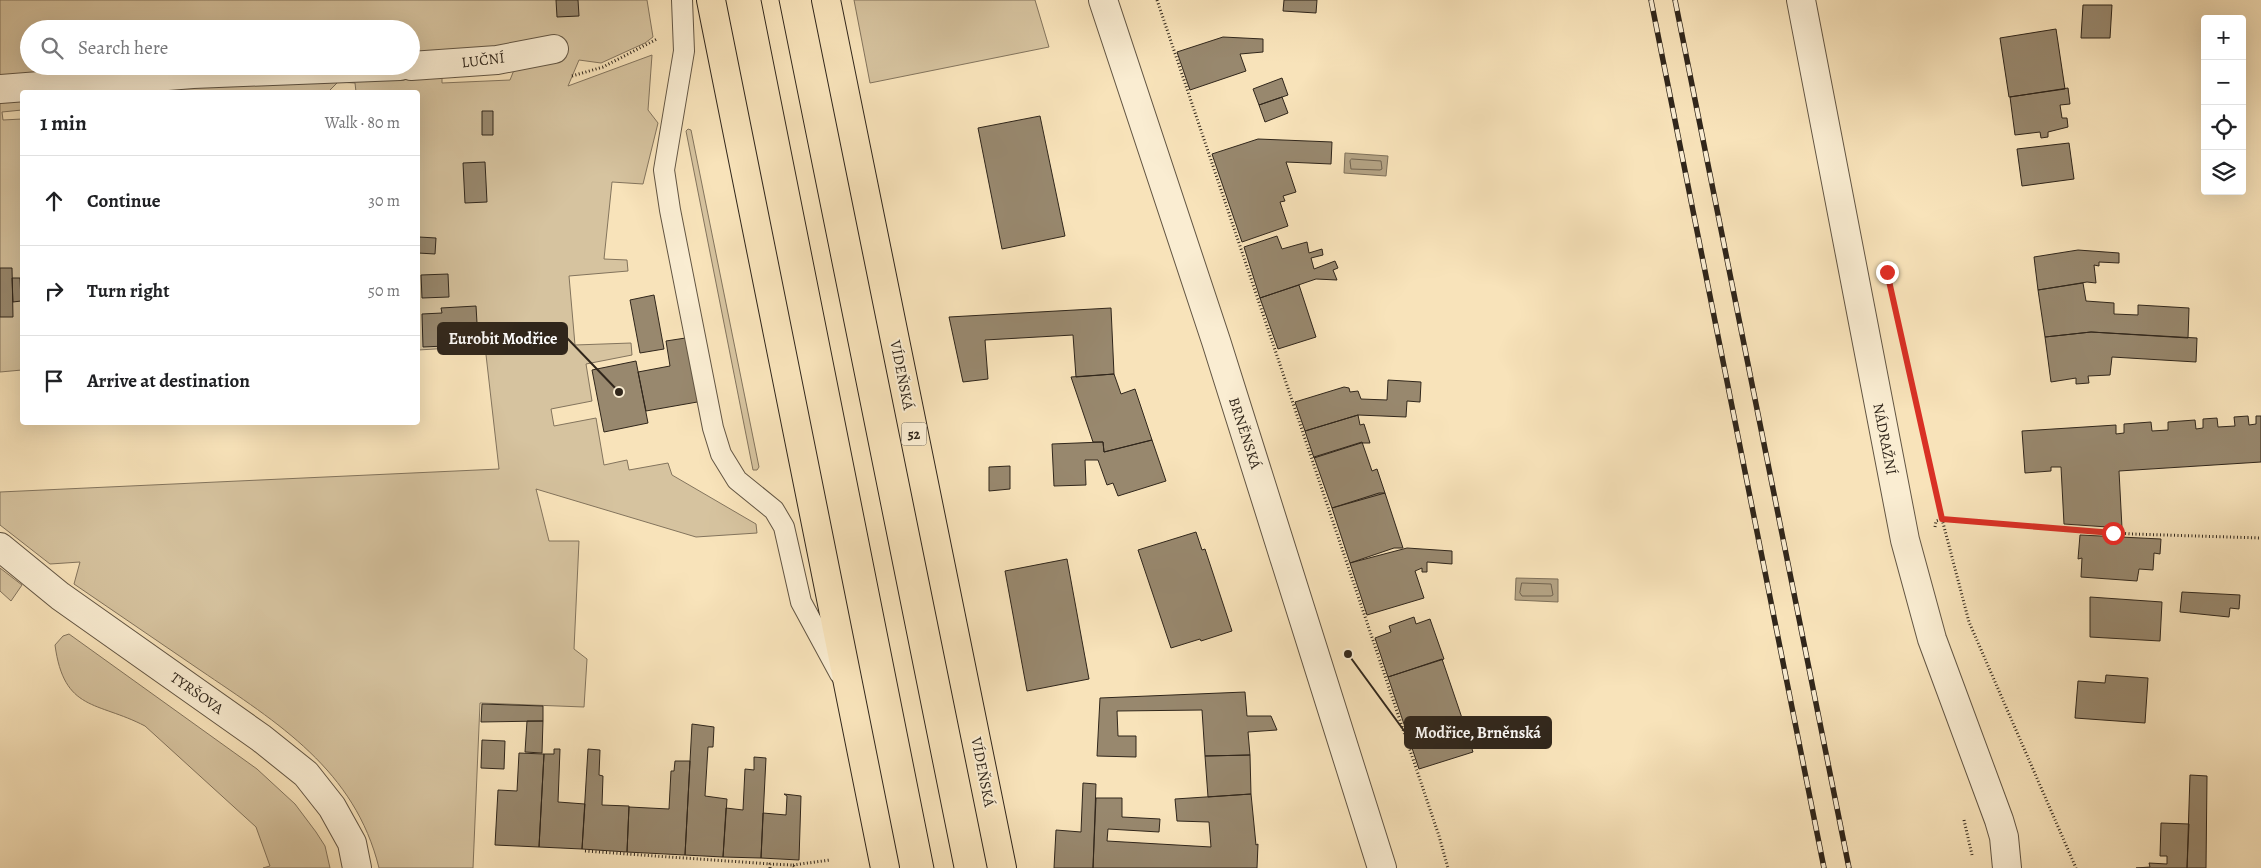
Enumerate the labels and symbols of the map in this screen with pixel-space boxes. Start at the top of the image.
street label: LUČNÍ [460,47,506,73]
route end [1876,261,1899,284]
callout: Eurobit Modřice [438,323,567,354]
text: Eurobit Modřice [448,328,558,350]
street label: VÍDEŇSKÁ [885,337,919,412]
street label: BRNĚNSKÁ [1224,395,1266,472]
street label: NÁDRAŽNÍ [1868,401,1902,477]
road number: 52 [902,422,926,446]
route start [2102,522,2125,545]
street label: TYRŠOVA [166,667,228,719]
callout: Modřice, Brněnská [1405,717,1551,748]
text: Modřice, Brněnská [1415,722,1541,744]
street label: VÍDEŇSKÁ [966,734,1000,809]

